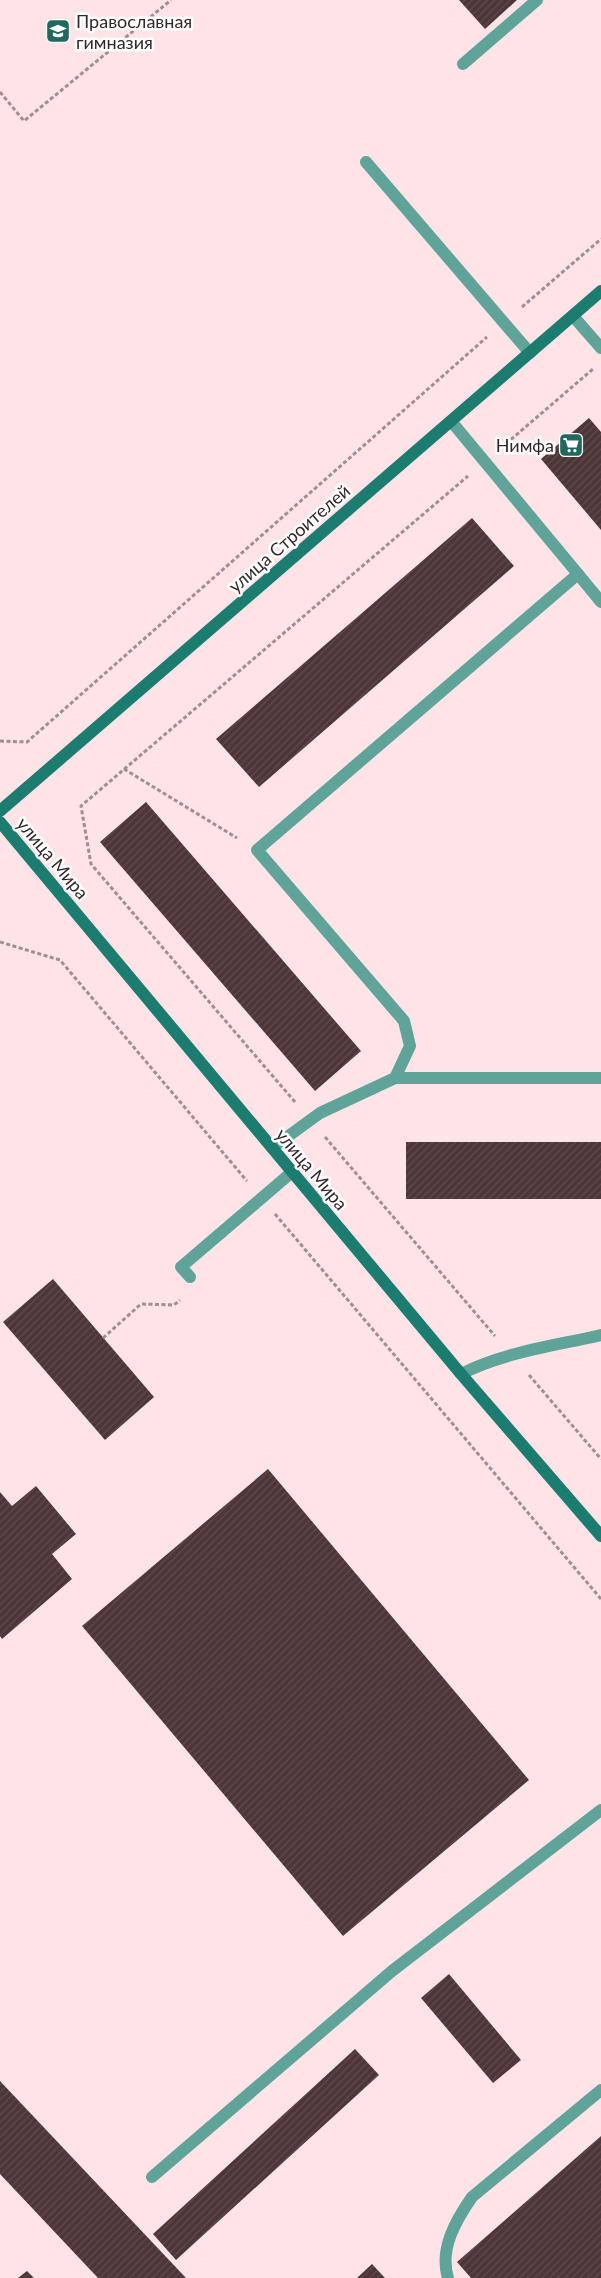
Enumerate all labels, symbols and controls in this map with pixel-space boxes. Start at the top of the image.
place label: Православная гимназия [76,10,192,53]
school or university icon: Православная гимназия [45,18,71,44]
supermarket icon: Нимфа [558,432,584,458]
place label: Нимфа [496,434,554,456]
street label: улица Строителей [224,479,354,597]
street label: улица Мира [13,813,93,903]
street label: улица Мира [272,1124,352,1214]

